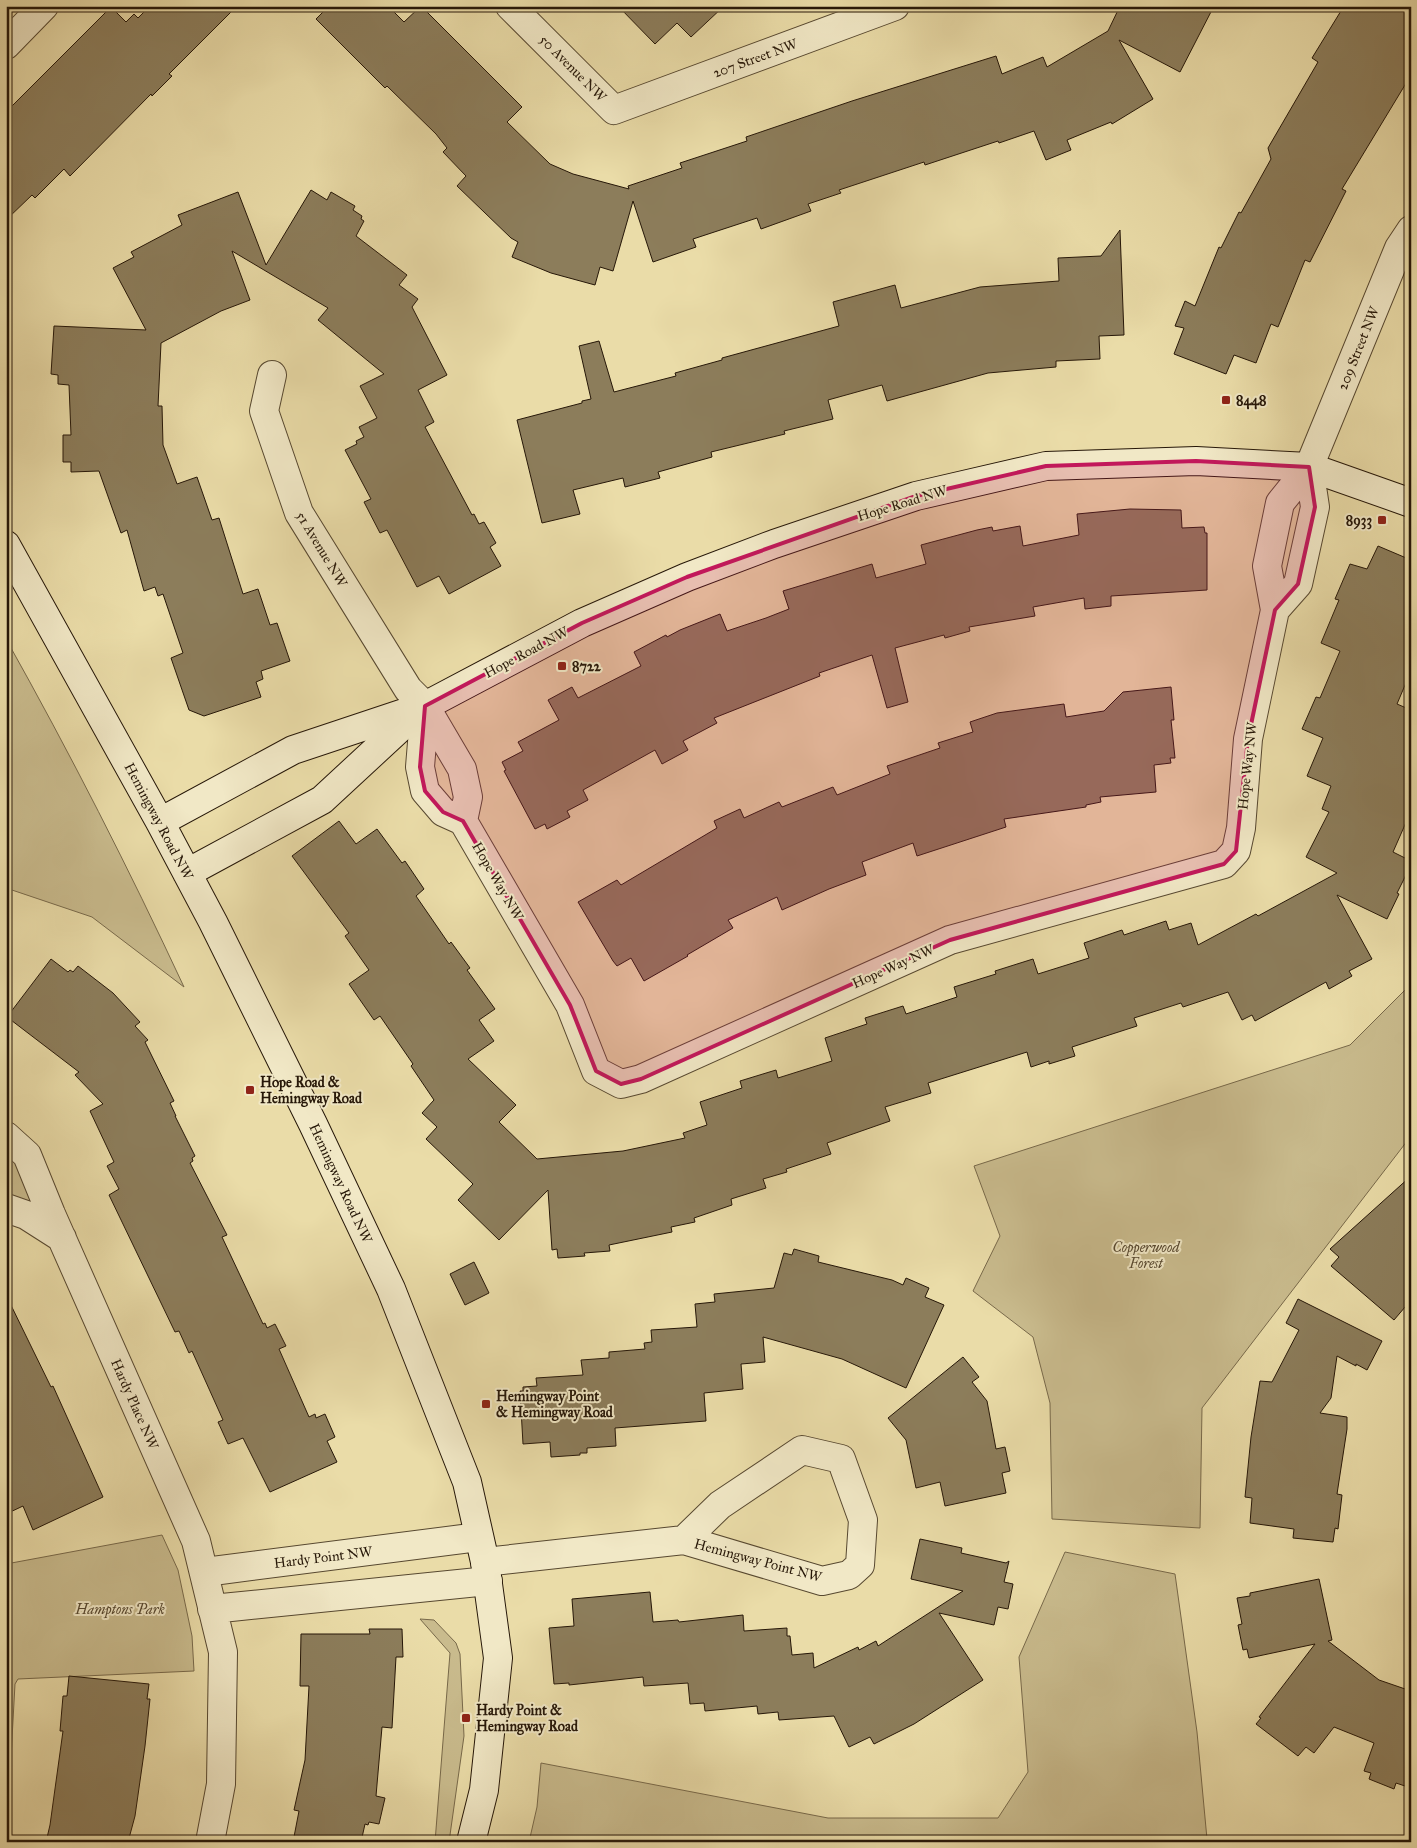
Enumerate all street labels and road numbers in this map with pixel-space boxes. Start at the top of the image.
street label: 50 Avenue NW [536,31,610,106]
street label: 207 Street NW [711,35,800,82]
street label: 209 Street NW [1334,303,1383,392]
street label: Hope Road NW [855,482,950,525]
street label: 51 Avenue NW [292,508,351,591]
street label: Hope Road NW [481,623,572,682]
street label: Hope Way NW [1234,721,1261,811]
street label: Hemingway Road NW [121,760,197,883]
street label: Hope Way NW [468,839,527,924]
street label: Hope Way NW [850,940,938,992]
street label: Hemingway Road NW [305,1121,376,1246]
street label: Hardy Place NW [107,1356,162,1453]
street label: Hemingway Point NW [692,1535,824,1586]
street label: Hardy Point NW [273,1543,374,1572]

